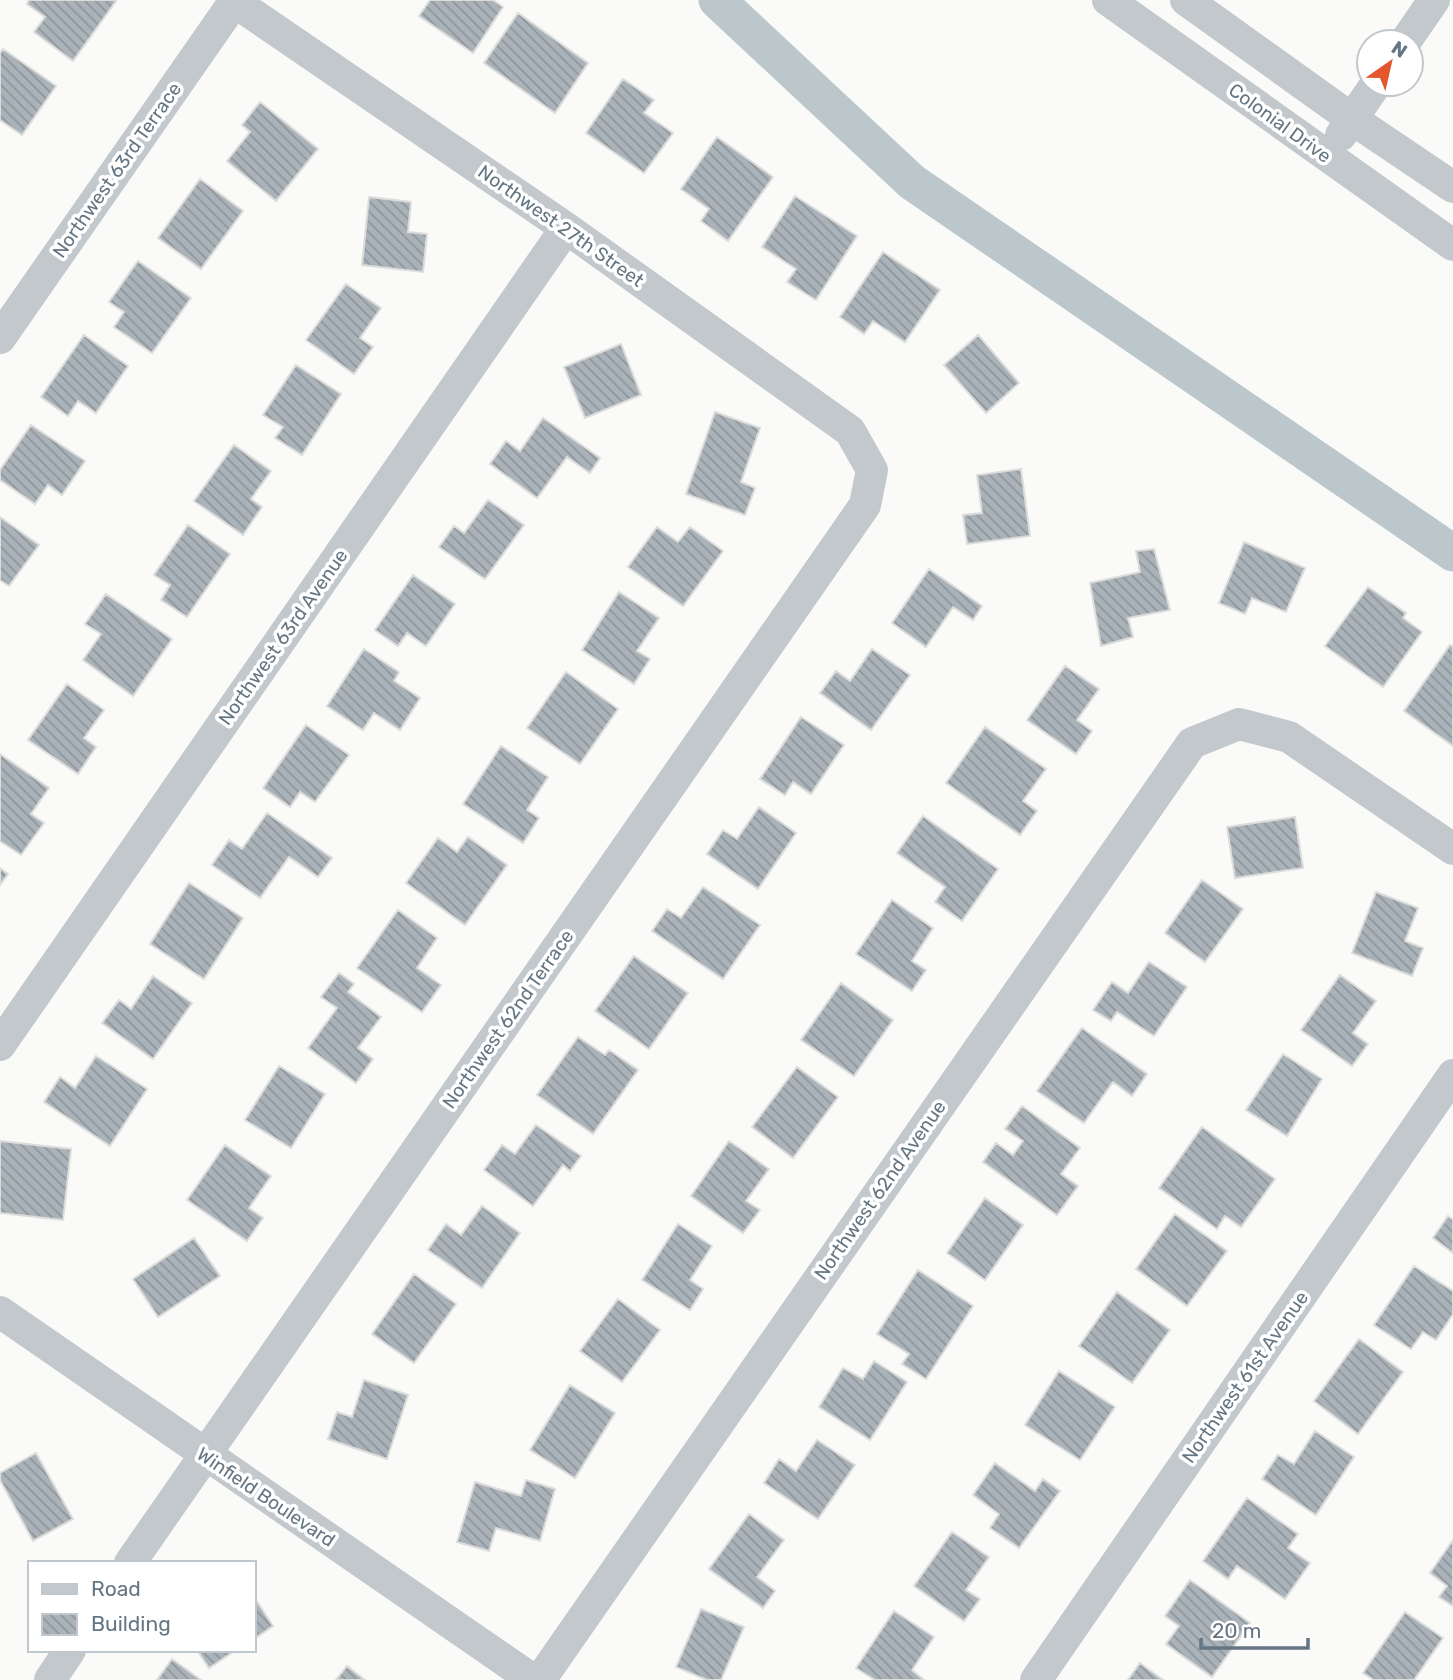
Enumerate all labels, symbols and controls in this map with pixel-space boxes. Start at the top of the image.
north arrow [1355,28,1425,98]
text: N [1387,36,1411,63]
street label: Northwest 63rd Terrace [48,78,186,262]
street label: Colonial Drive [1224,78,1336,168]
street label: Northwest 27th Street [474,160,649,292]
street label: Northwest 63rd Avenue [214,545,352,729]
street label: Northwest 62nd Terrace [438,925,578,1113]
street label: Northwest 62nd Avenue [809,1096,951,1284]
street label: Northwest 61st Avenue [1177,1287,1313,1467]
street label: Winfield Boulevard [193,1442,339,1552]
legend [28,1561,256,1652]
text: Road [91,1576,141,1601]
scale bar [1201,1606,1308,1650]
text: Building [91,1611,171,1636]
text: 20 m [1212,1618,1261,1643]

